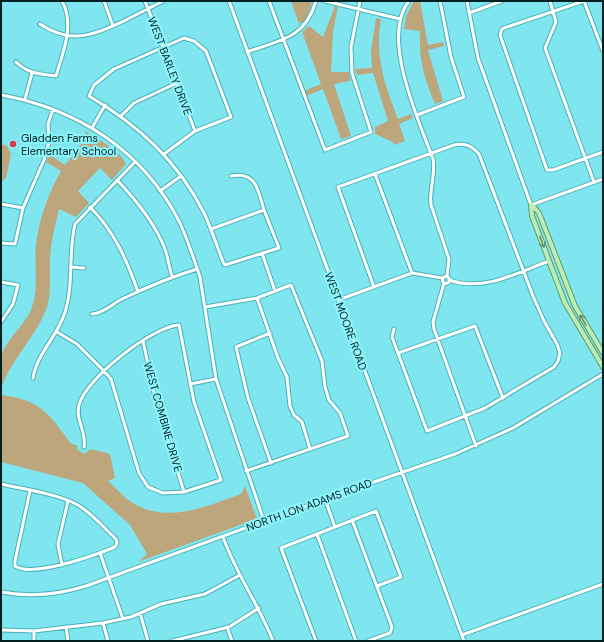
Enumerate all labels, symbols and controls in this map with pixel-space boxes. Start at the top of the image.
street label: WEST BARLEY DRIVE [145,15,195,117]
place label: Gladden Farms Elementary School [21,131,116,158]
marker: Gladden Farms Elementary School [8,139,18,149]
one-way arrow [538,236,546,248]
street label: WEST MOORE ROAD [322,270,370,372]
one-way arrow [578,314,586,326]
street label: WEST COMBINE DRIVE [141,360,185,474]
street label: NORTH LON ADAMS ROAD [244,476,374,534]

